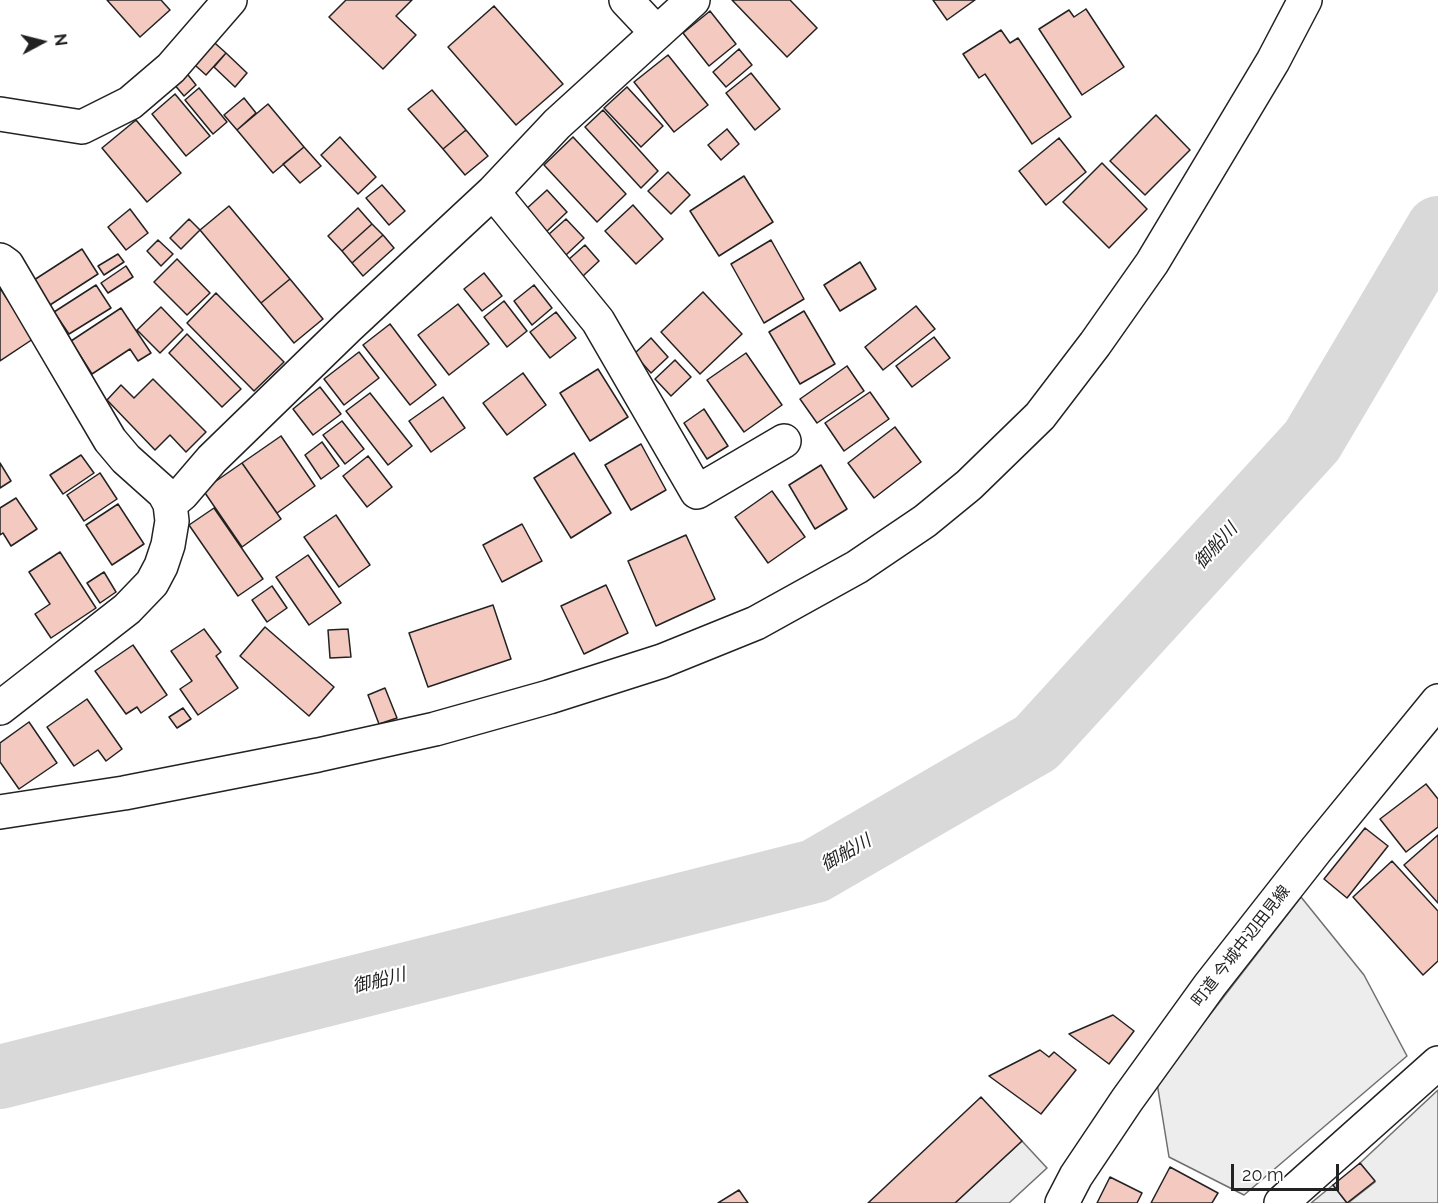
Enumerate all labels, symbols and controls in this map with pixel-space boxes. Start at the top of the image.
north arrow [12,12,72,72]
text: N [50,33,71,47]
water label: 御船川 [1190,519,1242,573]
water label: 御船川 [817,830,875,876]
street label: 町道 今城中辺田見線 [1188,882,1294,1010]
water label: 御船川 [350,964,408,998]
scale bar [1234,1152,1342,1190]
text: 20 m [1242,1164,1284,1185]

